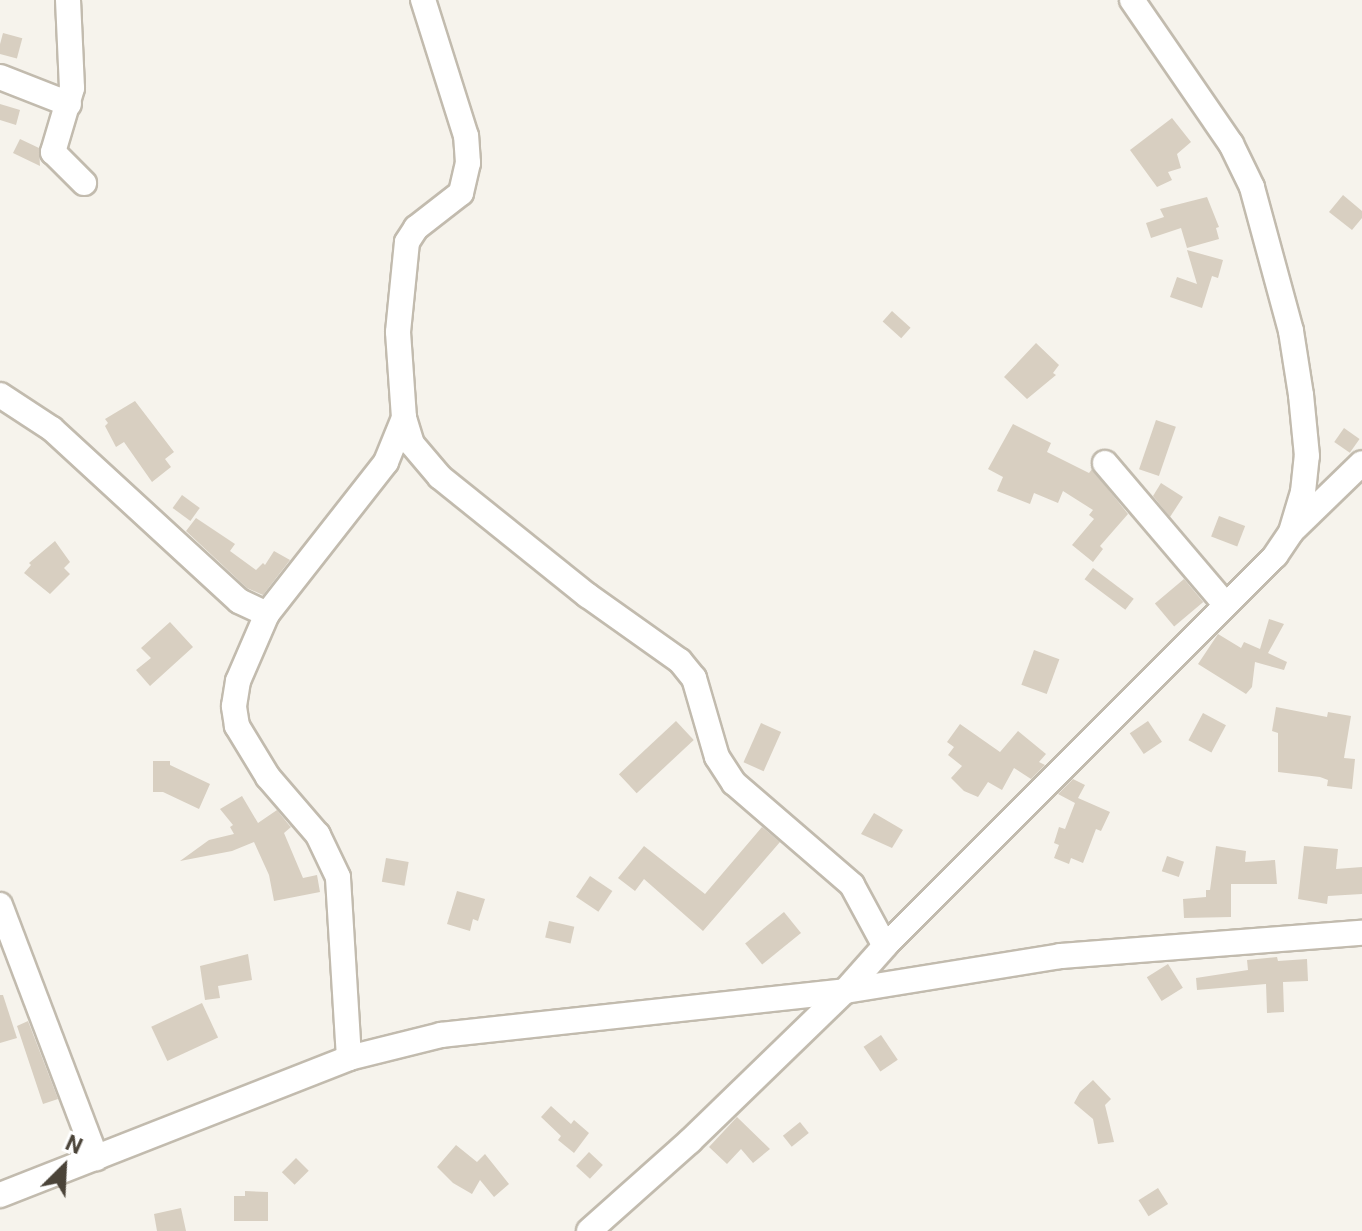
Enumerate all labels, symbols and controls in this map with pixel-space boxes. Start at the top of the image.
north arrow [24,1127,104,1207]
text: N [62,1130,86,1159]

